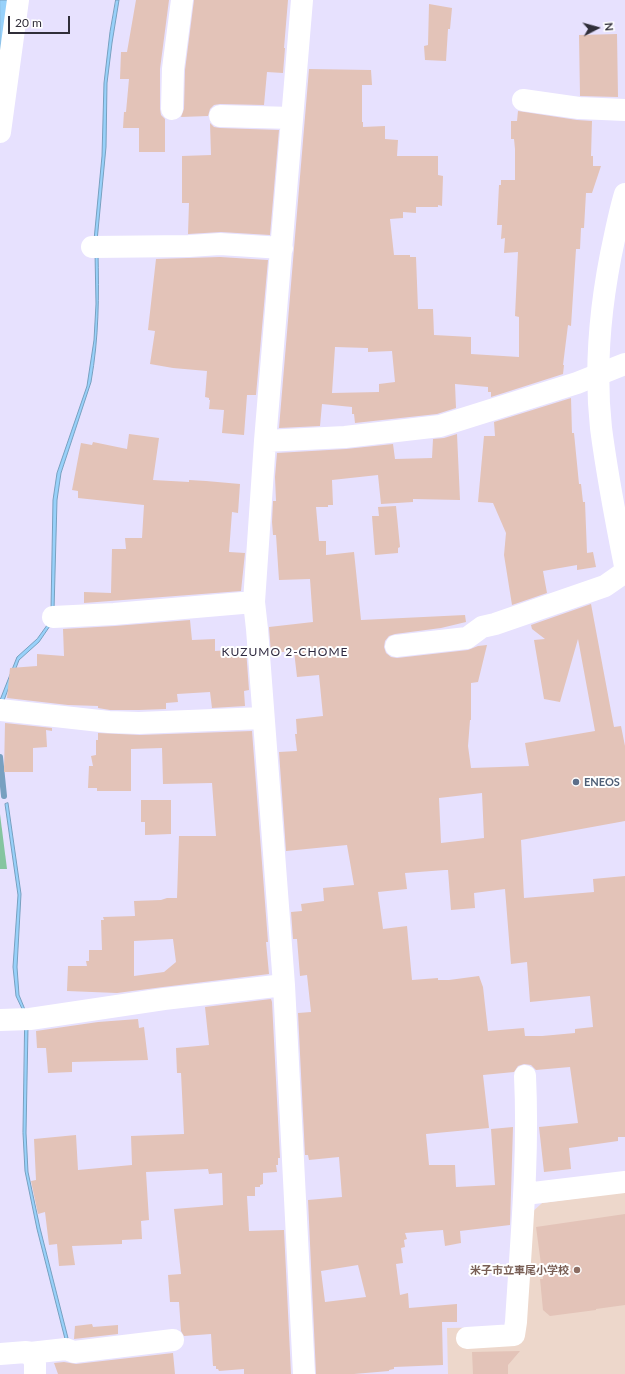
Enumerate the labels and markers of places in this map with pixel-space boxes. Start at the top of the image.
place label: ENEOS [584,775,620,789]
marker: ENEOS [571,777,581,787]
place label: 米子市立車尾小学校 [470,1263,569,1277]
marker: 米子市立車尾小学校 [572,1265,582,1275]

